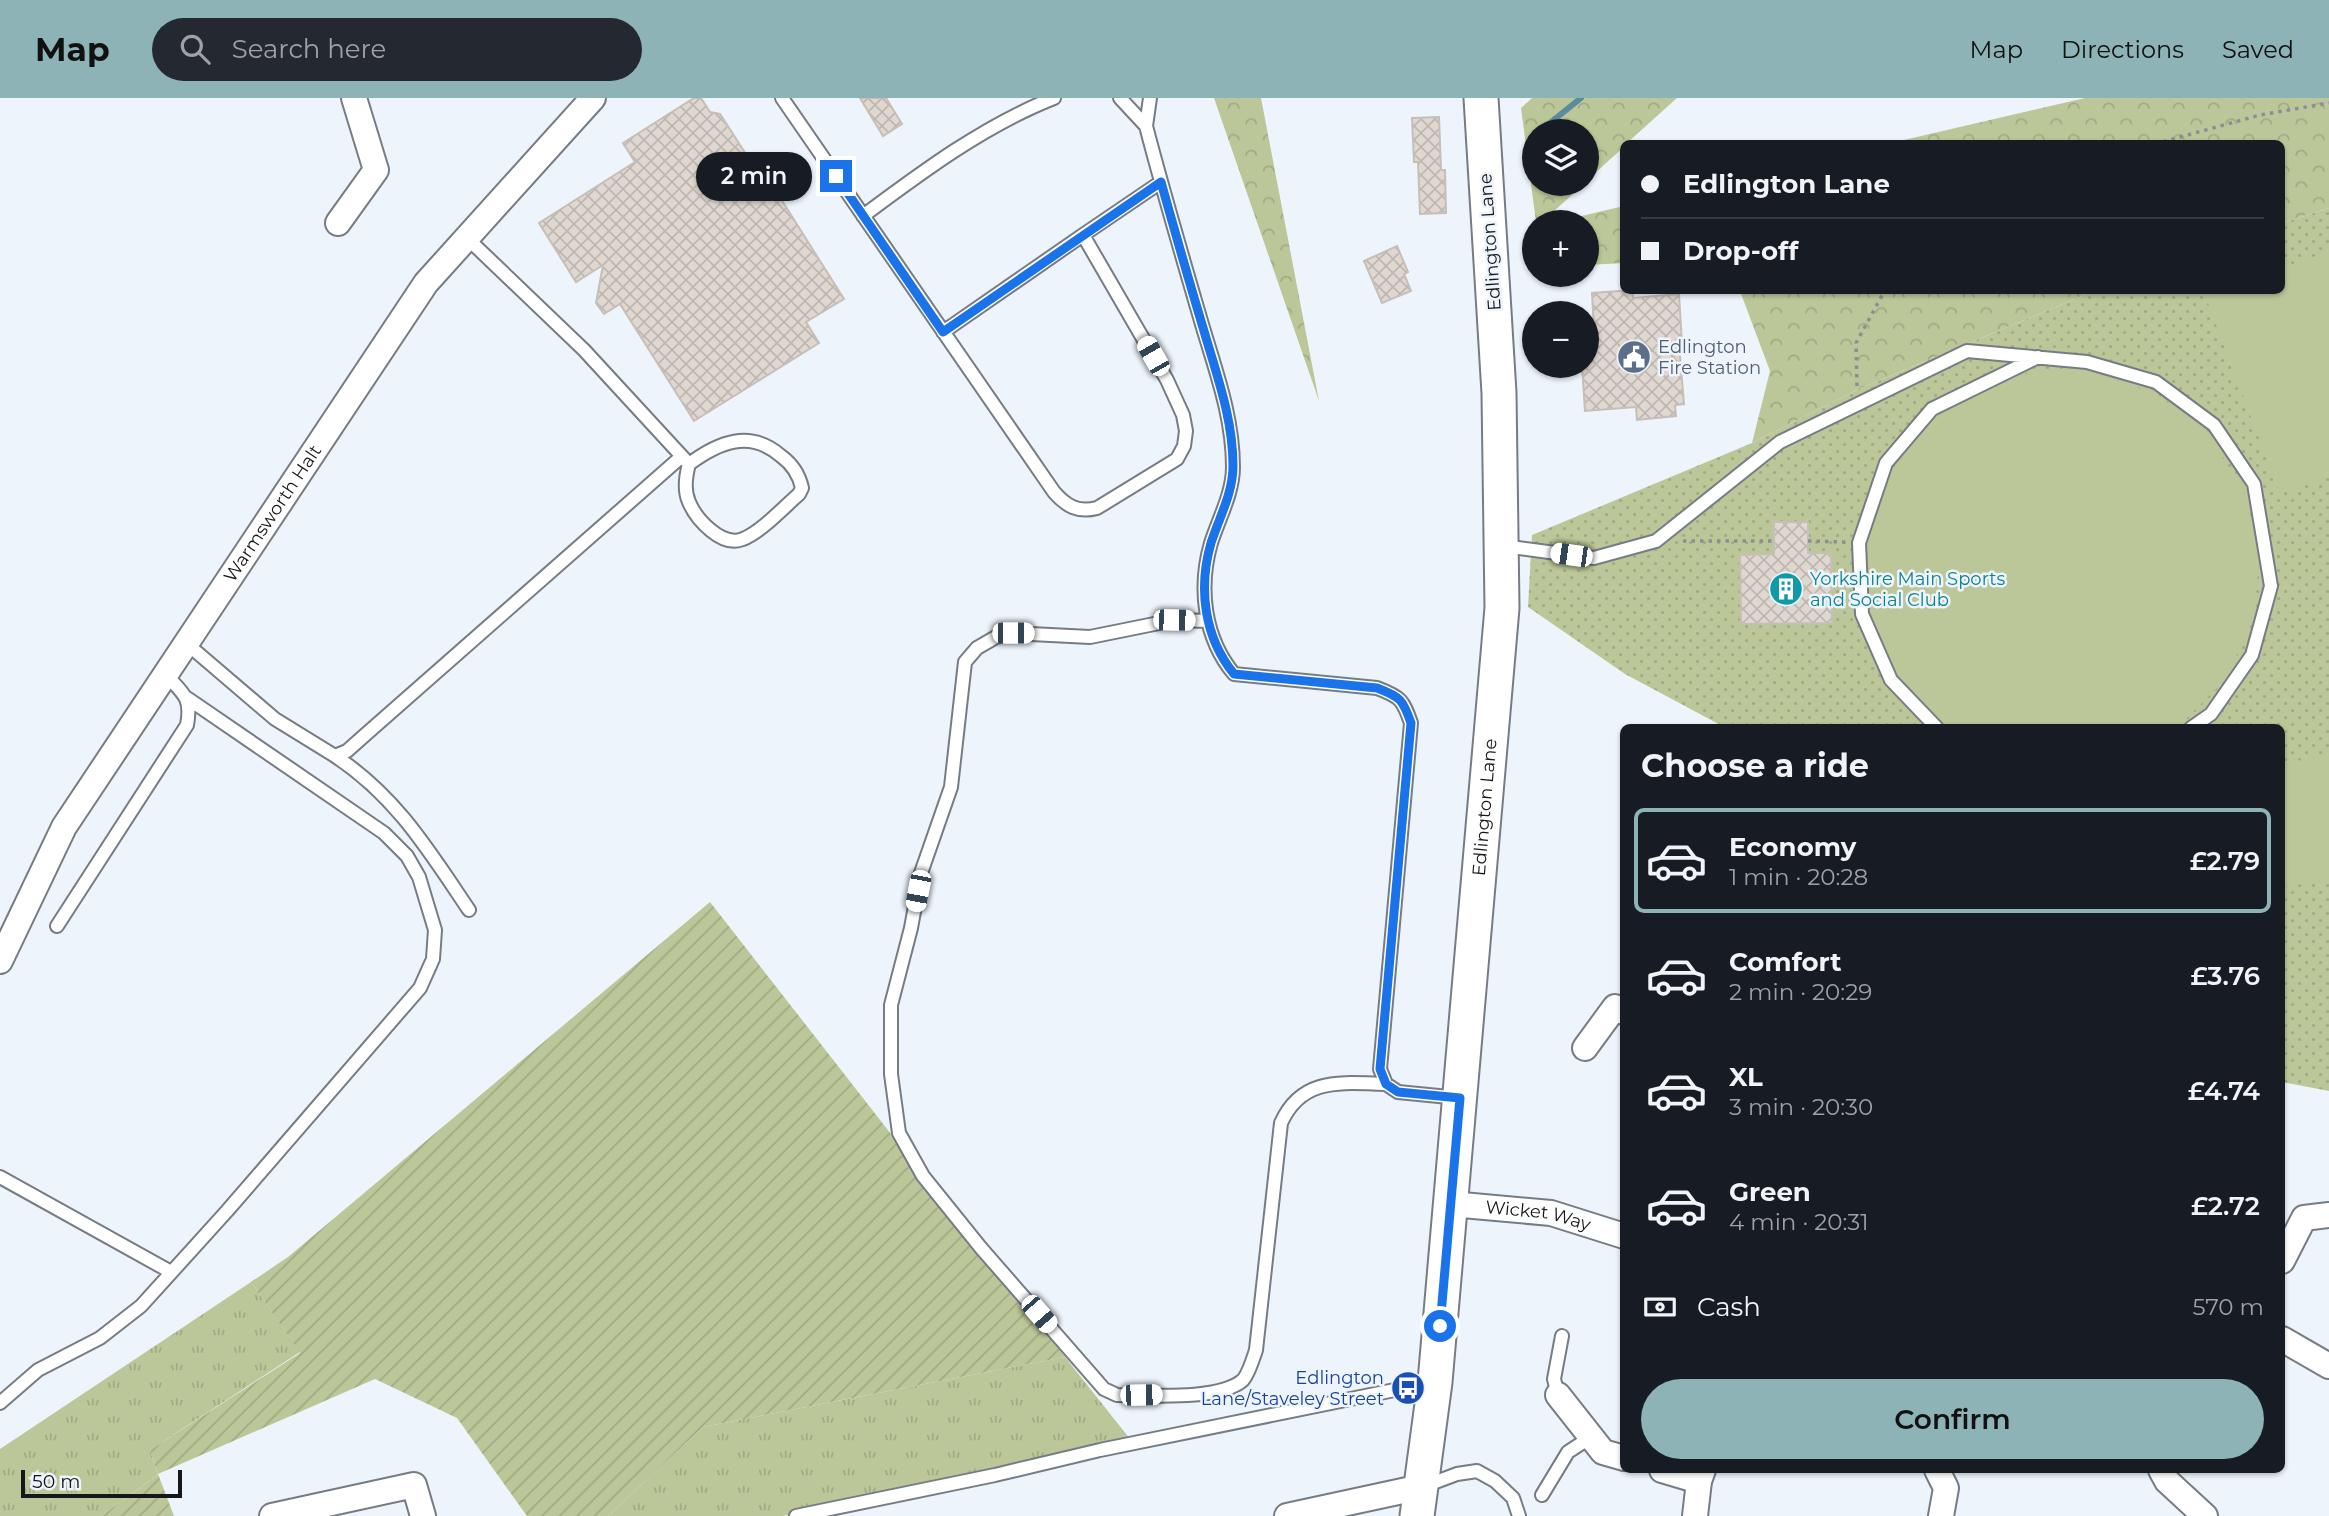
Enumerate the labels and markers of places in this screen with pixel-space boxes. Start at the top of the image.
place label: Edlington Fire Station [1658,336,1761,379]
public building icon: Edlington Fire Station [1615,338,1653,376]
place label: Yorkshire Main Sports and Social Club [1810,568,2005,611]
building icon: Yorkshire Main Sports and Social Club [1767,570,1805,608]
place label: Edlington Lane/Staveley Street [1201,1367,1384,1410]
bus stop icon: Edlington Lane/Staveley Street [1389,1369,1427,1407]

